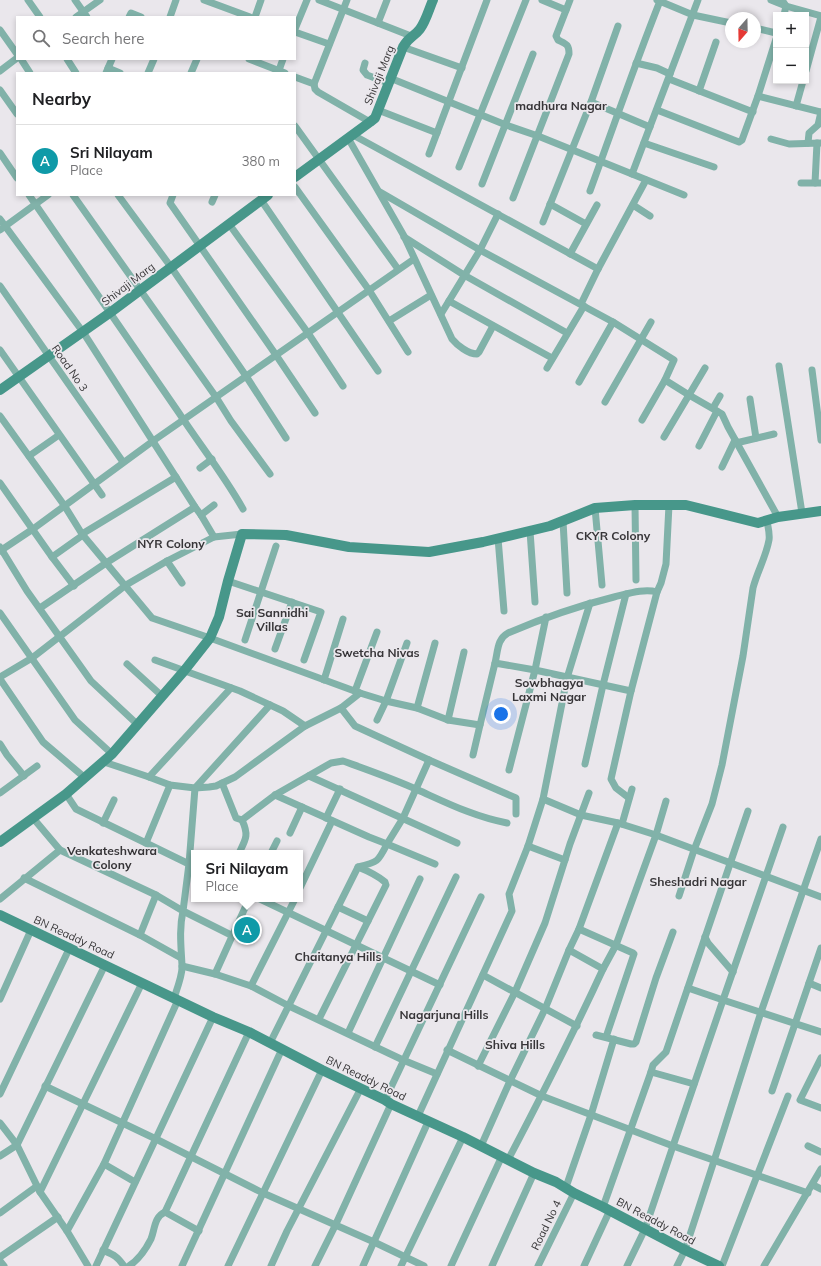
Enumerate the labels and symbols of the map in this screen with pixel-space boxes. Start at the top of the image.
north arrow [725,12,761,48]
street label: Shivaji Marg [361,43,397,107]
district label: madhura Nagar [515,98,607,113]
street label: Shivaji Marg [99,259,157,309]
street label: Road No 3 [49,342,91,394]
district label: CKYR Colony [576,528,651,543]
district label: NYR Colony [137,536,205,551]
district label: Sai Sannidhi Villas [236,605,308,634]
district label: Swetcha Nivas [334,645,420,660]
district label: Sowbhagya Laxmi Nagar [512,675,586,704]
your location [491,704,511,724]
district label: Venkateshwara Colony [66,843,157,872]
district label: Sheshadri Nagar [650,874,747,889]
street label: BN Readdy Road [31,912,117,962]
pin: A [234,915,260,945]
district label: Chaitanya Hills [294,949,382,964]
district label: Nagarjuna Hills [399,1007,489,1022]
district label: Shiva Hills [485,1037,545,1052]
street label: BN Readdy Road [324,1053,408,1103]
street label: BN Readdy Road [614,1194,698,1248]
street label: Road No 4 [528,1197,564,1252]

